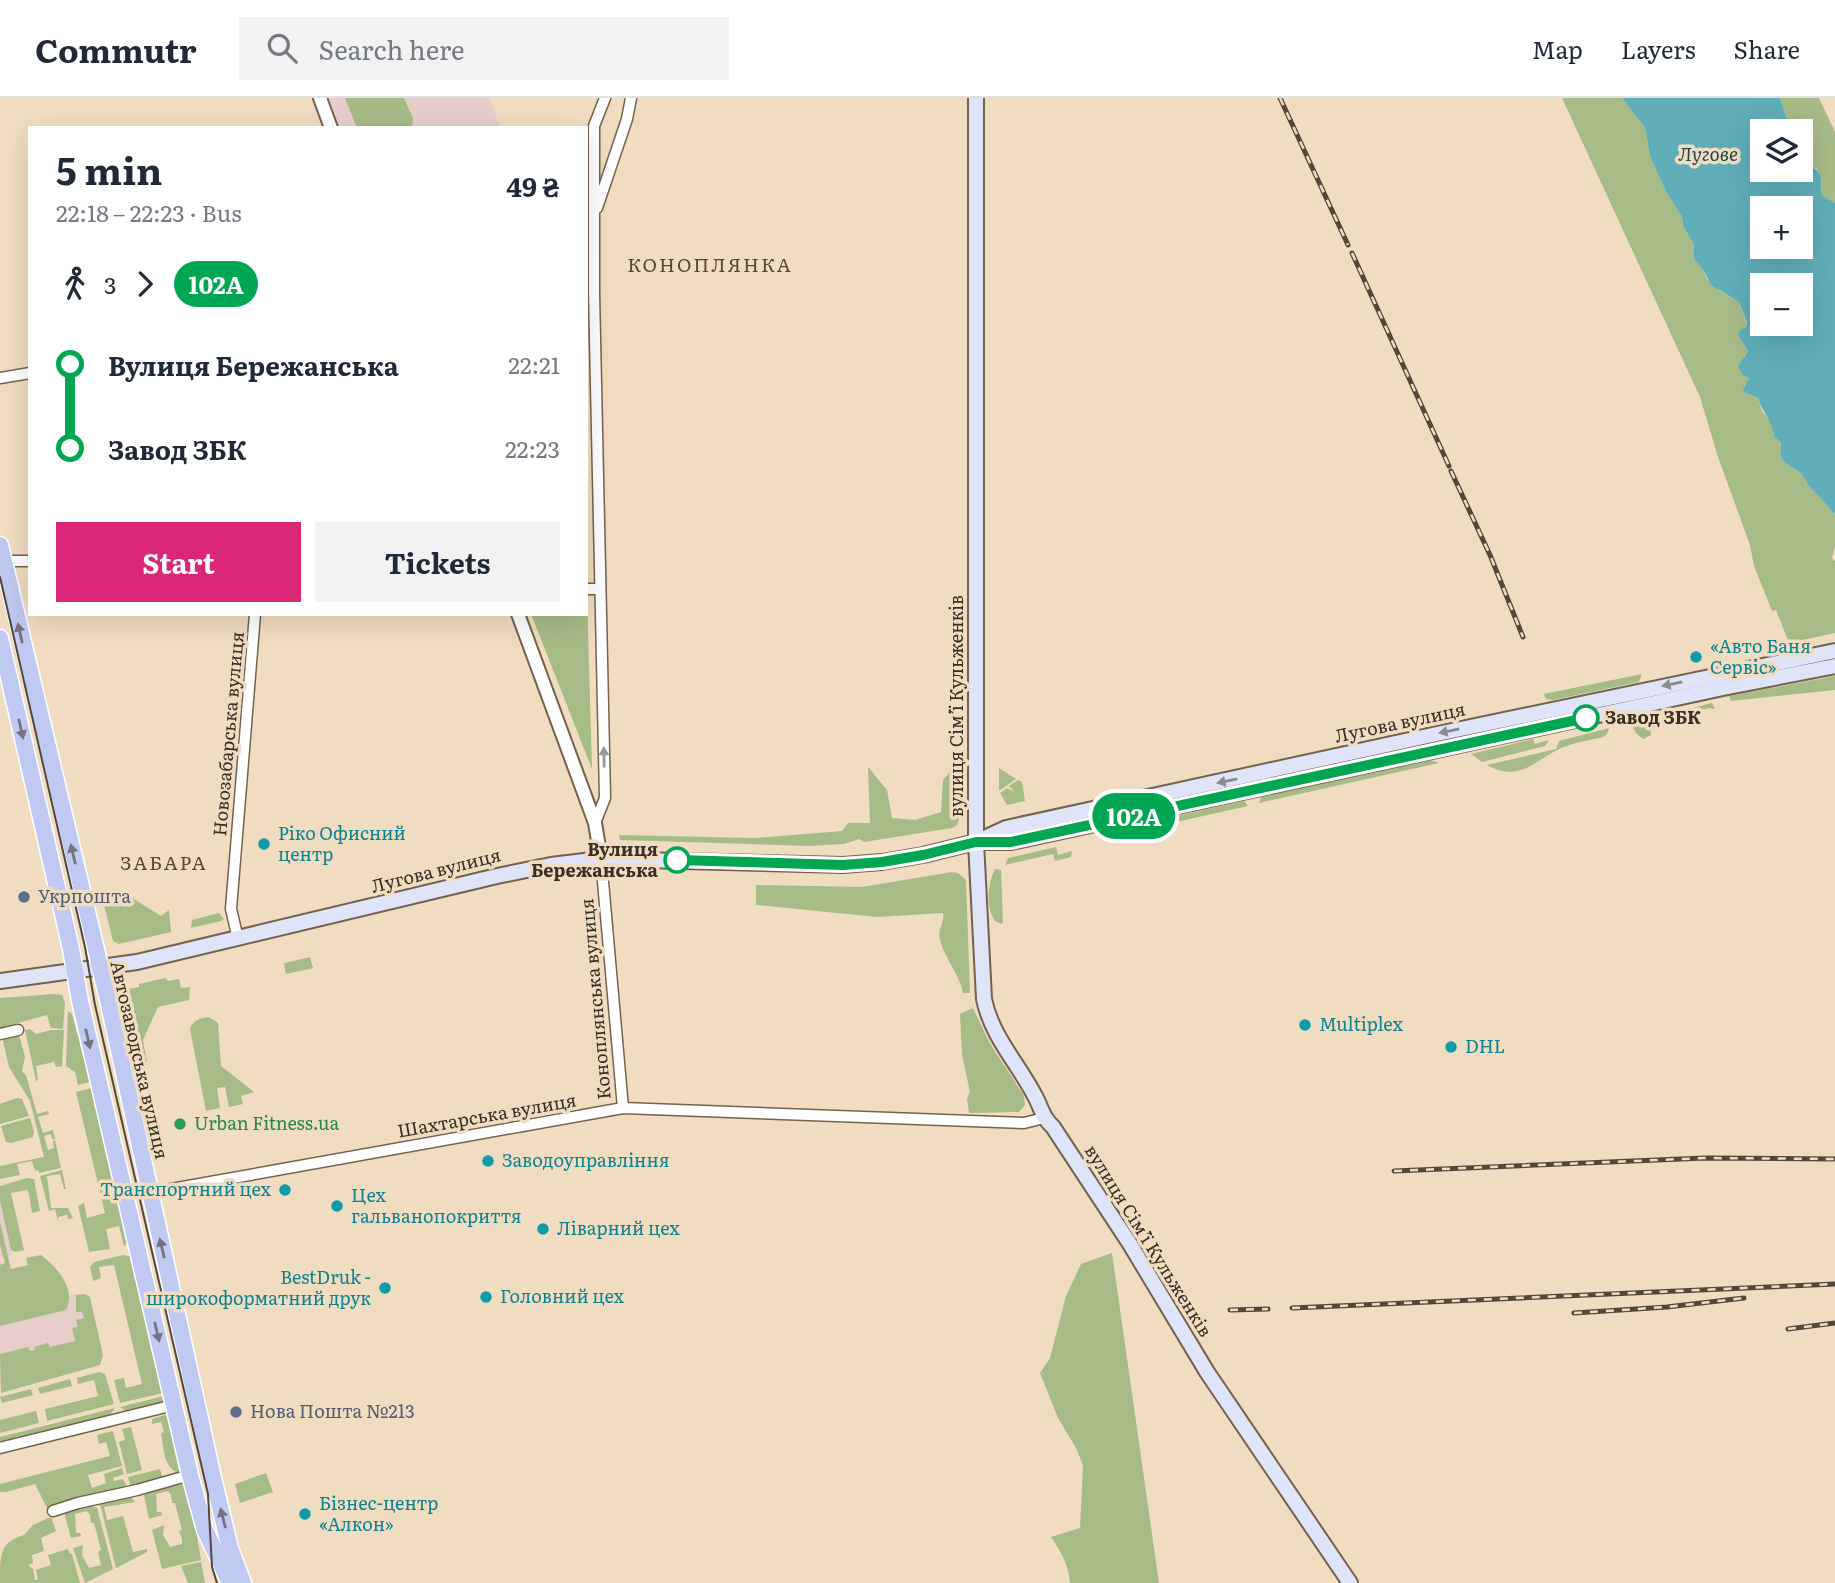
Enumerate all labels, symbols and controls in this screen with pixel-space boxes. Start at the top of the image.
search box [239,17,729,80]
text: Commutr [35,24,197,73]
icon: search [263,29,301,67]
text: Search here [319,29,464,68]
text: Map [1532,31,1583,66]
text: Layers [1621,31,1695,66]
text: Share [1733,31,1800,66]
map controls [1750,119,1813,336]
button: layers [1750,119,1813,182]
water label: Лугове [1678,139,1738,167]
text: 5 min [56,140,162,197]
text: 49 ₴ [506,166,560,205]
text: 22:18 – 22:23 · Bus [56,195,242,229]
button: + [1750,196,1813,259]
district label: КОНОПЛЯНКА [627,250,793,278]
icon: walk [56,265,94,303]
icon: forward [126,265,164,303]
text: 102А [188,266,244,301]
text: 3 [104,267,116,301]
button: − [1750,273,1813,336]
text: Вулиця Бережанська [108,345,399,384]
text: 22:21 [508,347,560,381]
text: Завод ЗБК [108,429,247,468]
text: 22:23 [505,431,560,465]
button: Start [56,522,301,602]
button: Tickets [315,522,560,602]
street label: вулиця Сімʼї Кульженків [942,595,969,817]
one-way arrow [15,621,26,643]
street label: Новозабарська вулиця [205,630,250,837]
place label: «Авто Баня Сервіс» [1710,632,1811,680]
marker: «Авто Баня Сервіс» [1688,649,1704,665]
one-way arrow [1661,679,1683,690]
street label: Лугова вулиця [1332,695,1467,749]
place label: Завод ЗБК [1605,703,1701,730]
marker: Завод ЗБК [1573,705,1599,731]
one-way arrow [16,718,27,740]
one-way arrow [1438,726,1460,737]
one-way arrow [598,745,609,767]
one-way arrow [1216,775,1238,786]
line badge: 102А [1085,793,1183,839]
text: 102А [1106,798,1162,833]
place label: Ріко Офисний центр [278,819,406,867]
place label: Вулиця Бережанська [531,835,659,883]
marker: Ріко Офисний центр [256,836,272,852]
street label: Лугова вулиця [368,840,503,899]
one-way arrow [67,843,78,865]
marker: Вулиця Бережанська [664,847,690,873]
district label: ЗАБАРА [120,848,208,876]
place label: Укрпошта [38,882,131,909]
marker: Укрпошта [16,889,32,905]
street label: Коноплянська вулиця [572,897,617,1101]
street label: Автозаводська вулиця [104,958,176,1162]
place label: Multiplex [1319,1010,1404,1037]
marker: Multiplex [1297,1017,1313,1033]
one-way arrow [83,1028,94,1050]
place label: DHL [1465,1032,1505,1059]
marker: DHL [1443,1039,1459,1055]
street label: Шахтарська вулиця [395,1085,578,1144]
place label: Urban Fitness.ua [194,1109,340,1136]
marker: Urban Fitness.ua [172,1116,188,1132]
street label: вулиця Сімʼї Кульженків [1079,1139,1220,1342]
place label: Заводоуправління [502,1146,670,1173]
marker: Заводоуправління [480,1153,496,1169]
place label: Транспортний цех [100,1175,272,1202]
place label: Цех гальванопокриття [351,1181,522,1229]
marker: Транспортний цех [277,1182,293,1198]
marker: Цех гальванопокриття [329,1198,345,1214]
place label: Ліварний цех [557,1214,680,1241]
marker: Ліварний цех [535,1221,551,1237]
one-way arrow [156,1237,167,1259]
place label: BestDruk - широкоформатний друк [146,1263,371,1311]
marker: BestDruk - широкоформатний друк [377,1280,393,1296]
place label: Головний цех [500,1282,625,1309]
marker: Головний цех [478,1289,494,1305]
one-way arrow [152,1321,163,1343]
place label: Нова Пошта №213 [250,1397,415,1424]
marker: Нова Пошта №213 [228,1404,244,1420]
place label: Бізнес-центр «Алкон» [319,1489,438,1537]
marker: Бізнес-центр «Алкон» [297,1506,313,1522]
one-way arrow [217,1507,228,1529]

